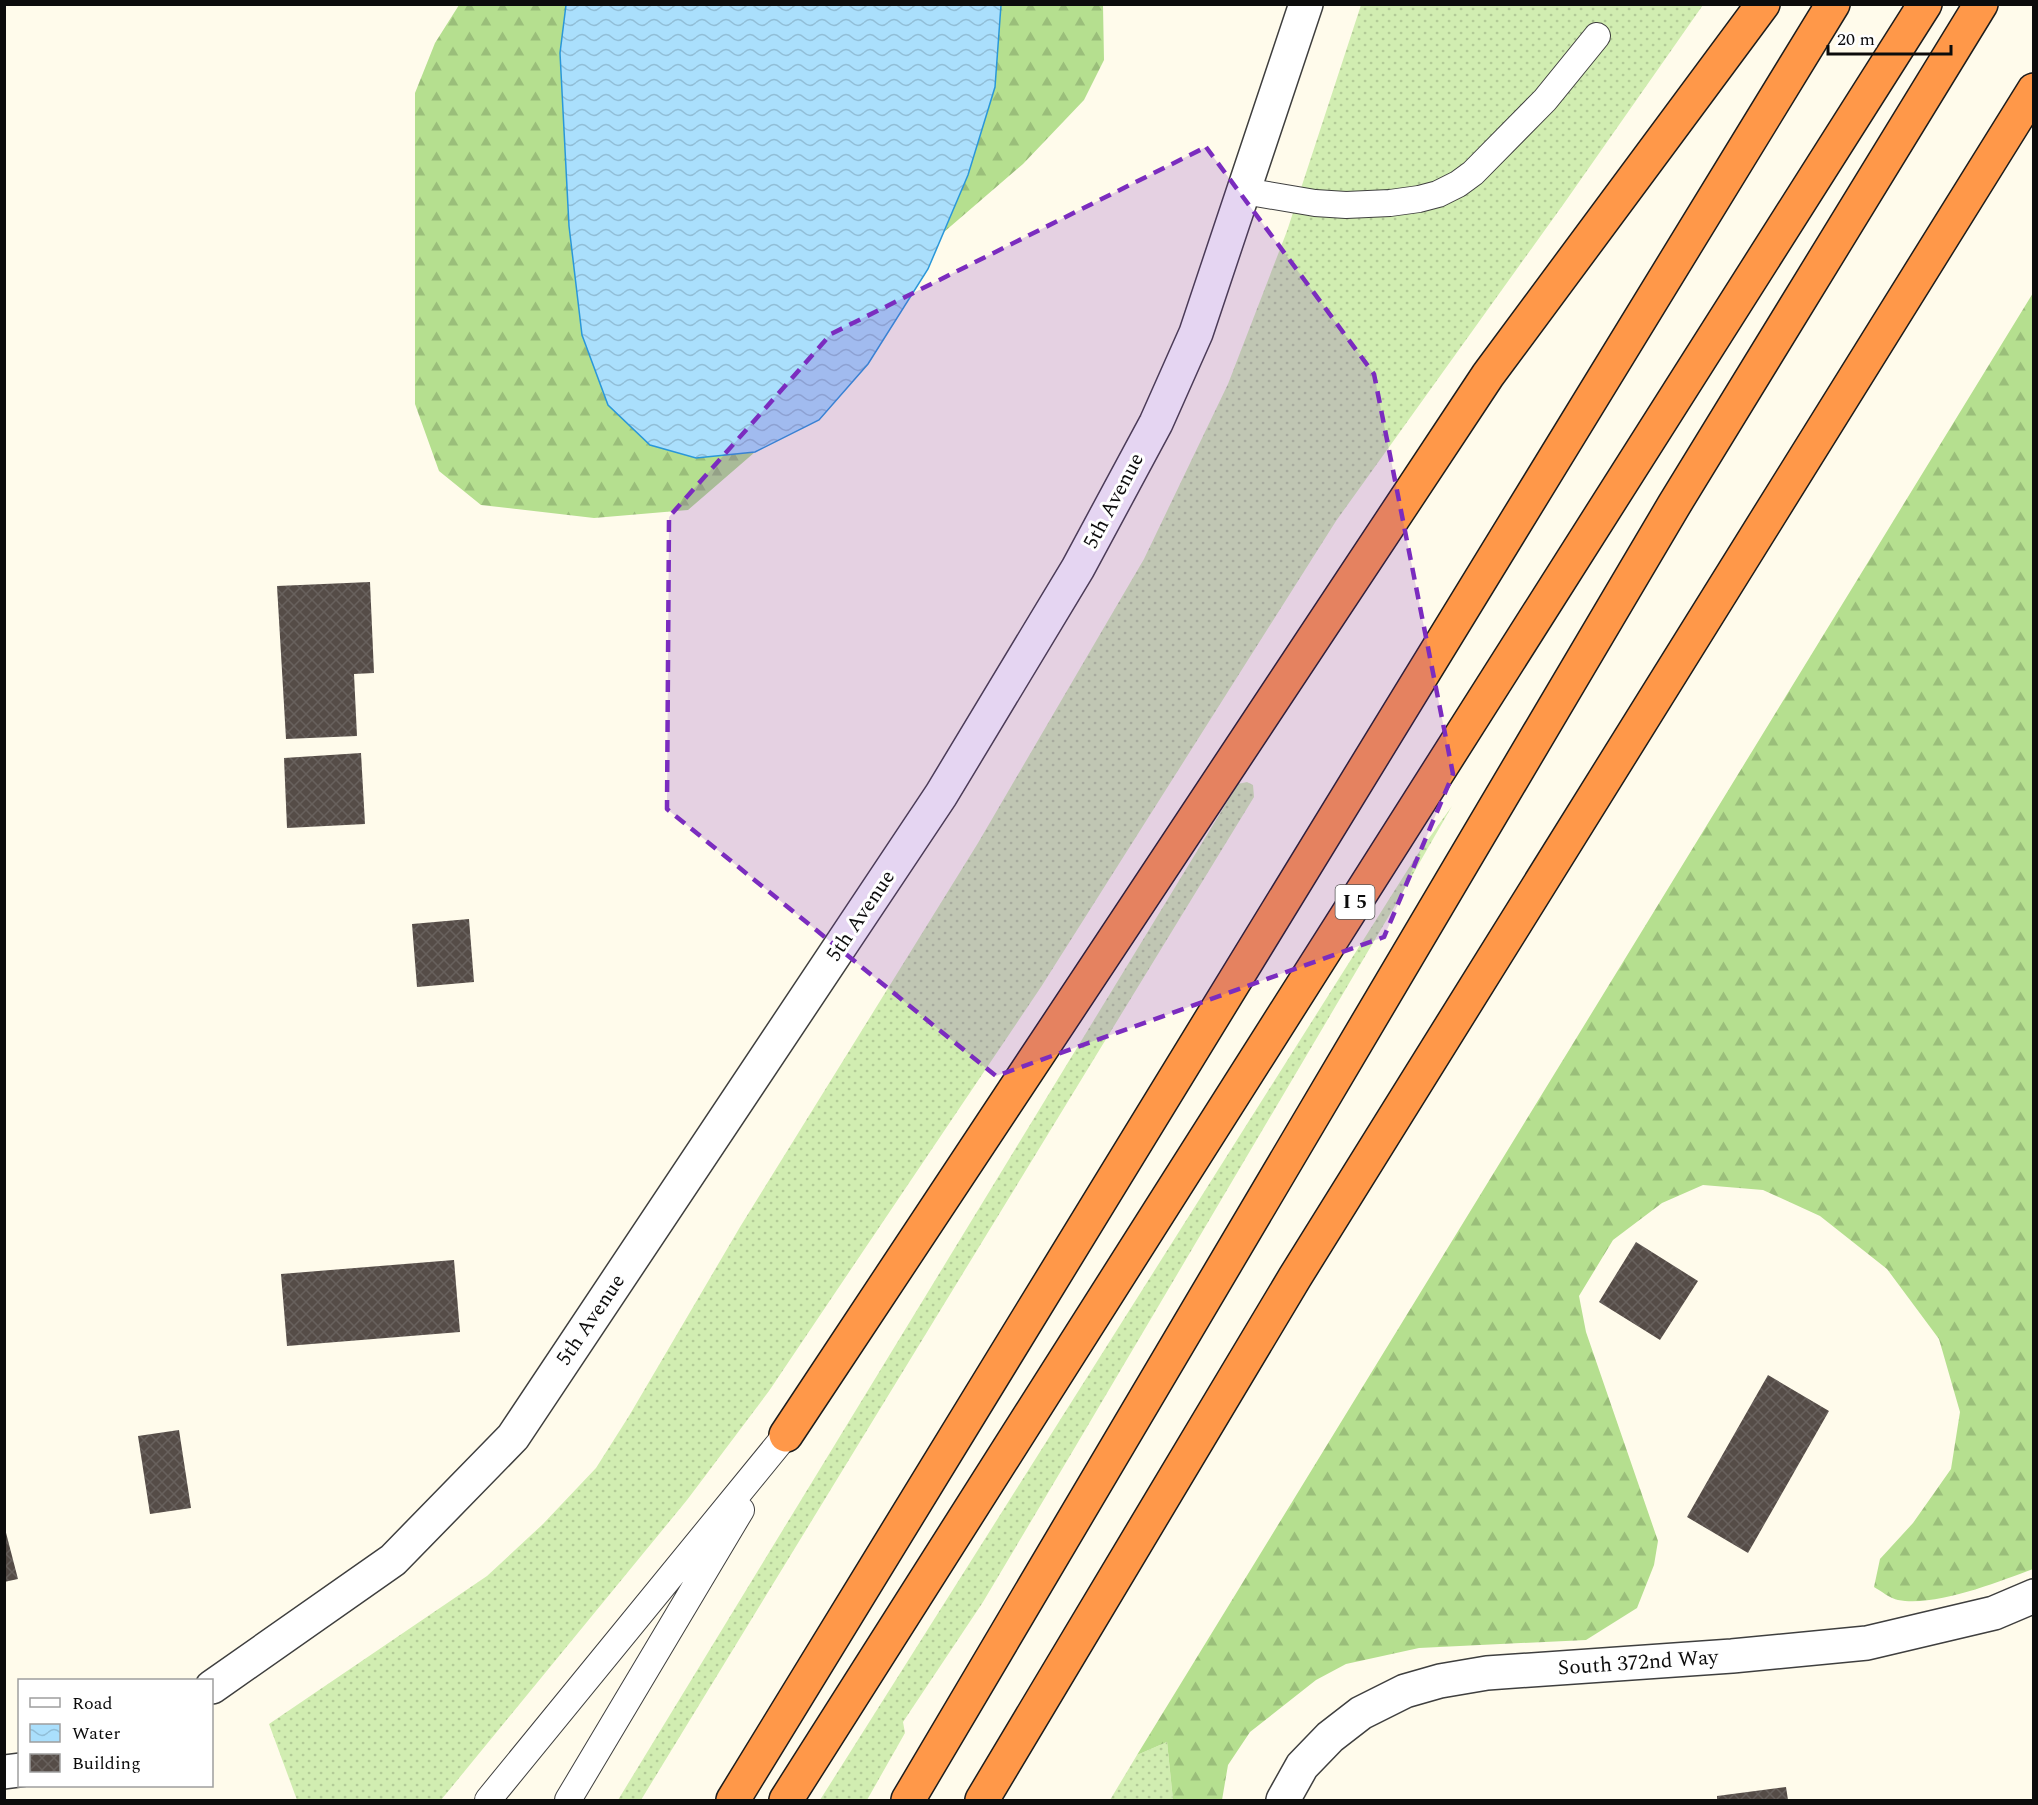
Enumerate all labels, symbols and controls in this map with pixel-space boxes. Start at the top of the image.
scale bar [1828,18,1951,56]
text: 20 m [1837,26,1875,53]
street label: 5th Avenue [1075,447,1153,555]
street label: 5th Avenue [818,864,904,968]
road number: I 5 [1336,885,1374,919]
street label: 5th Avenue [548,1268,634,1372]
street label: South 372nd Way [1557,1641,1720,1685]
legend [18,1679,213,1787]
text: Road [72,1690,113,1717]
text: Water [72,1720,120,1747]
text: Building [72,1750,141,1777]

